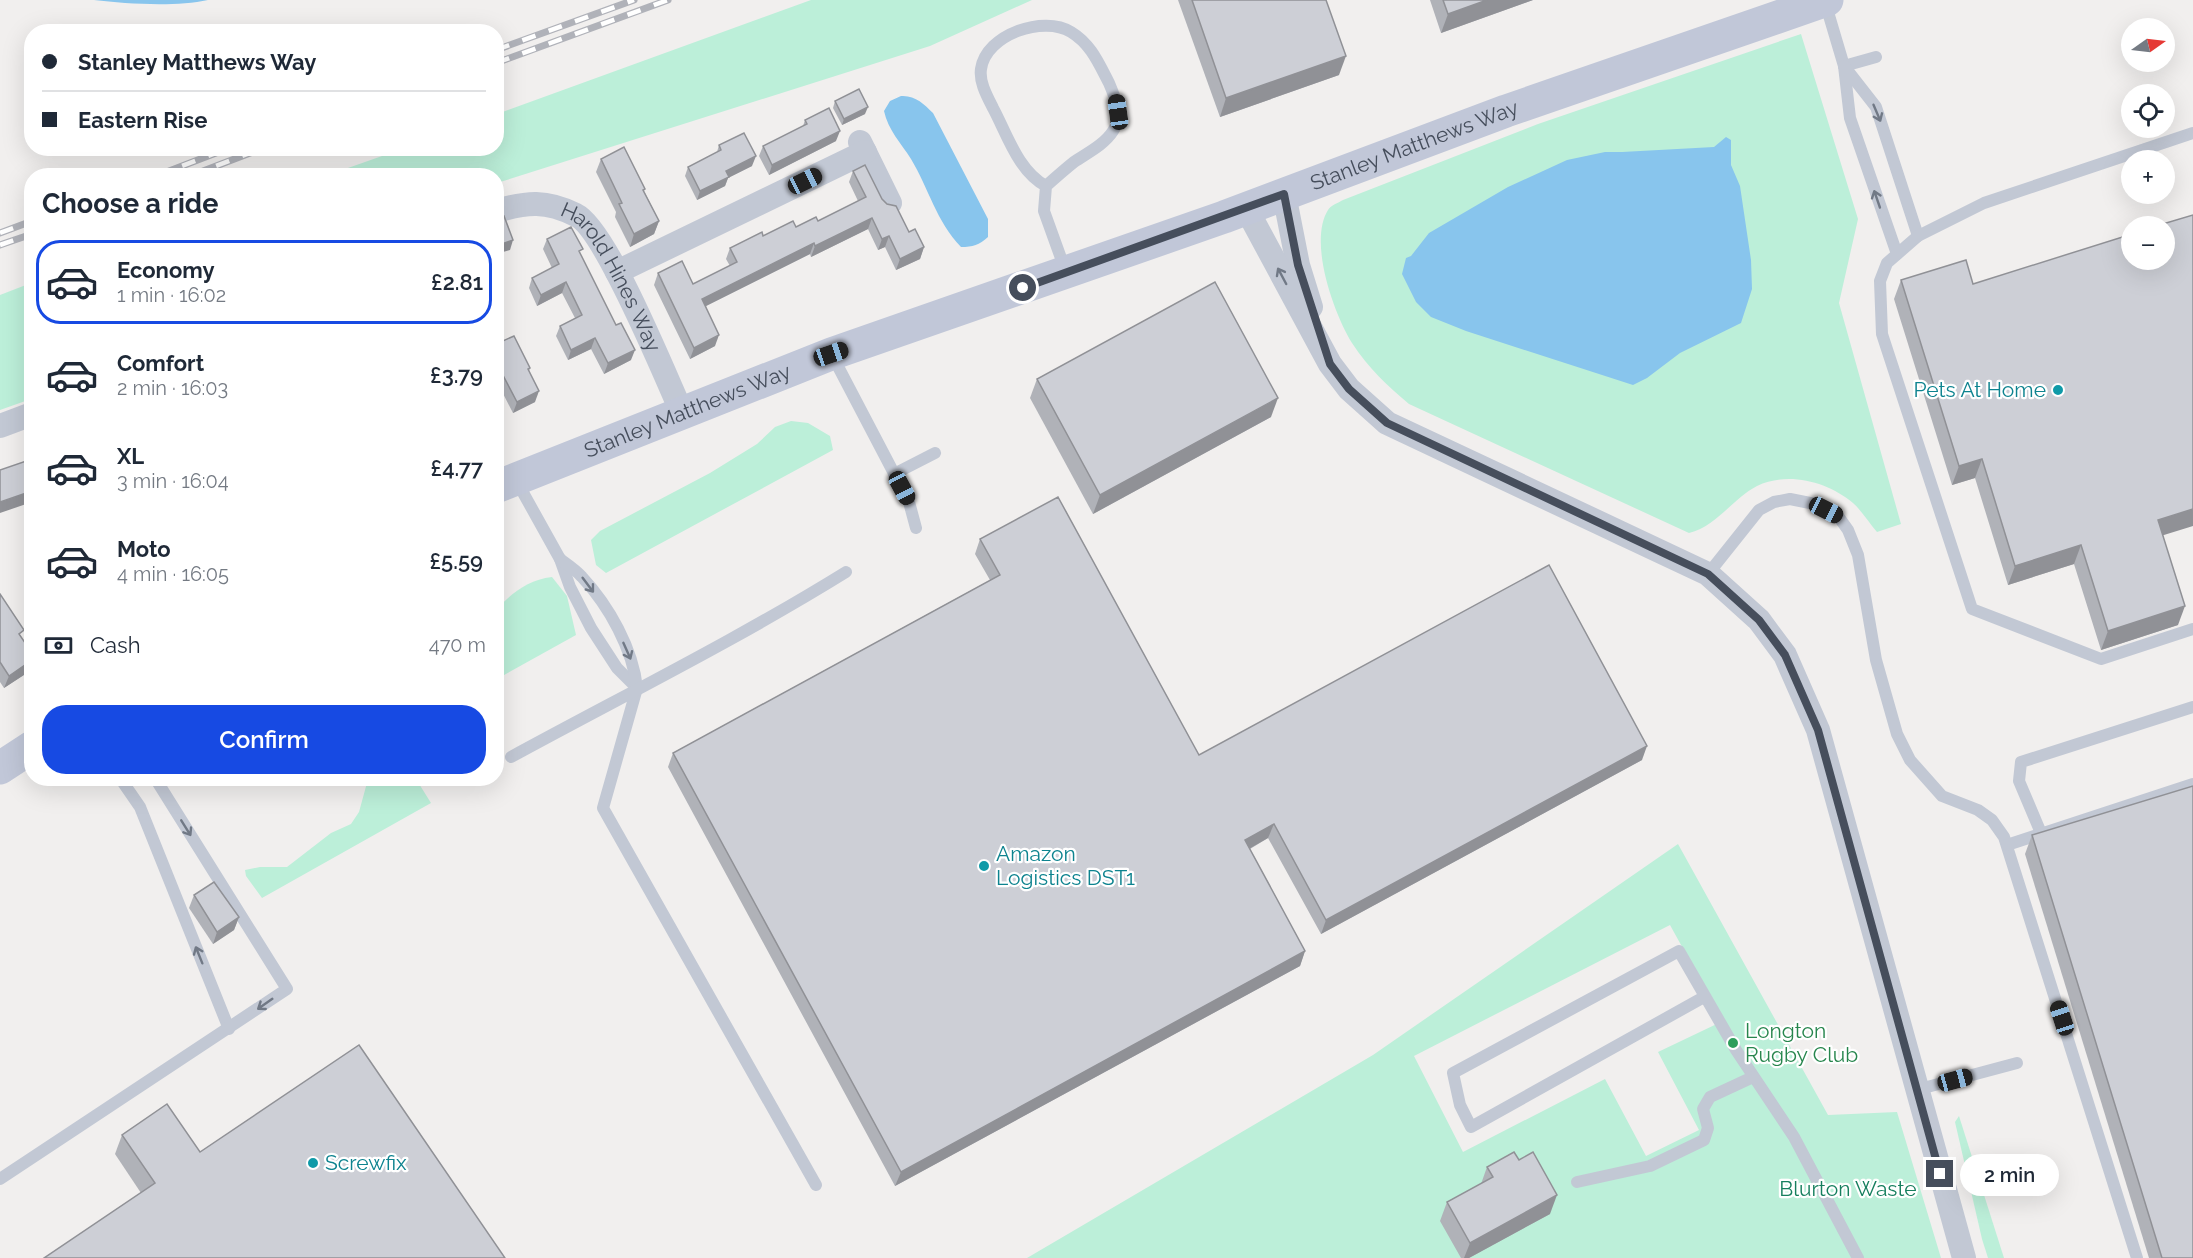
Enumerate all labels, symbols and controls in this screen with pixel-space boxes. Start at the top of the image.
north arrow [2121,18,2175,72]
map controls [2121,18,2175,270]
text: Stanley Matthews Way [78,49,316,75]
button: locate [2121,84,2175,138]
car [1107,93,1129,131]
street label: Stanley Matthews Way [1307,95,1522,195]
one-way arrow [1872,104,1883,122]
text: Eastern Rise [78,107,207,133]
button: + [2121,150,2175,204]
car [785,165,825,197]
text: Choose a ride [42,188,218,219]
one-way arrow [1870,190,1881,209]
street label: Harold Hines Way [557,197,667,356]
button: − [2121,216,2175,270]
icon: car [45,255,99,309]
text: Economy [117,257,215,283]
one-way arrow [1276,267,1287,285]
text: £2.81 [431,269,483,295]
route start [1009,274,1036,301]
text: 1 min · 16:02 [117,283,226,307]
car [811,340,851,368]
icon: car [45,348,99,402]
text: Comfort [117,350,204,376]
street label: Stanley Matthews Way [580,358,794,463]
text: £3.79 [430,362,483,388]
text: 2 min · 16:03 [117,376,228,400]
place label: Pets At Home [1913,377,2046,402]
marker: Pets At Home [2051,383,2065,397]
icon: car [45,441,99,495]
text: XL [117,443,144,469]
text: £4.77 [431,455,483,481]
car [886,468,918,508]
text: 3 min · 16:04 [117,469,229,493]
car [1806,494,1846,526]
icon: car [45,534,99,588]
text: Moto [117,536,171,562]
text: £5.59 [429,548,483,574]
text: 4 min · 16:05 [117,562,229,586]
one-way arrow [582,577,595,593]
icon: cash [42,629,75,662]
text: Cash [90,632,141,658]
text: 470 m [429,633,486,657]
one-way arrow [622,642,634,660]
button: Confirm [42,705,486,774]
one-way arrow [180,819,192,836]
place label: Amazon Logistics DST1 [996,841,1135,890]
marker: Amazon Logistics DST1 [977,859,991,873]
one-way arrow [193,947,204,965]
one-way arrow [258,998,274,1010]
car [2048,998,2076,1038]
place label: Longton Rugby Club [1745,1018,1858,1067]
marker: Longton Rugby Club [1726,1036,1740,1050]
car [1935,1067,1975,1093]
place label: Screwfix [325,1150,407,1175]
callout: 2 min [1961,1153,2060,1195]
marker: Screwfix [306,1156,320,1170]
route end [1926,1160,1953,1187]
text: 2 min [1984,1163,2035,1187]
park label: Blurton Waste [1779,1176,1917,1201]

